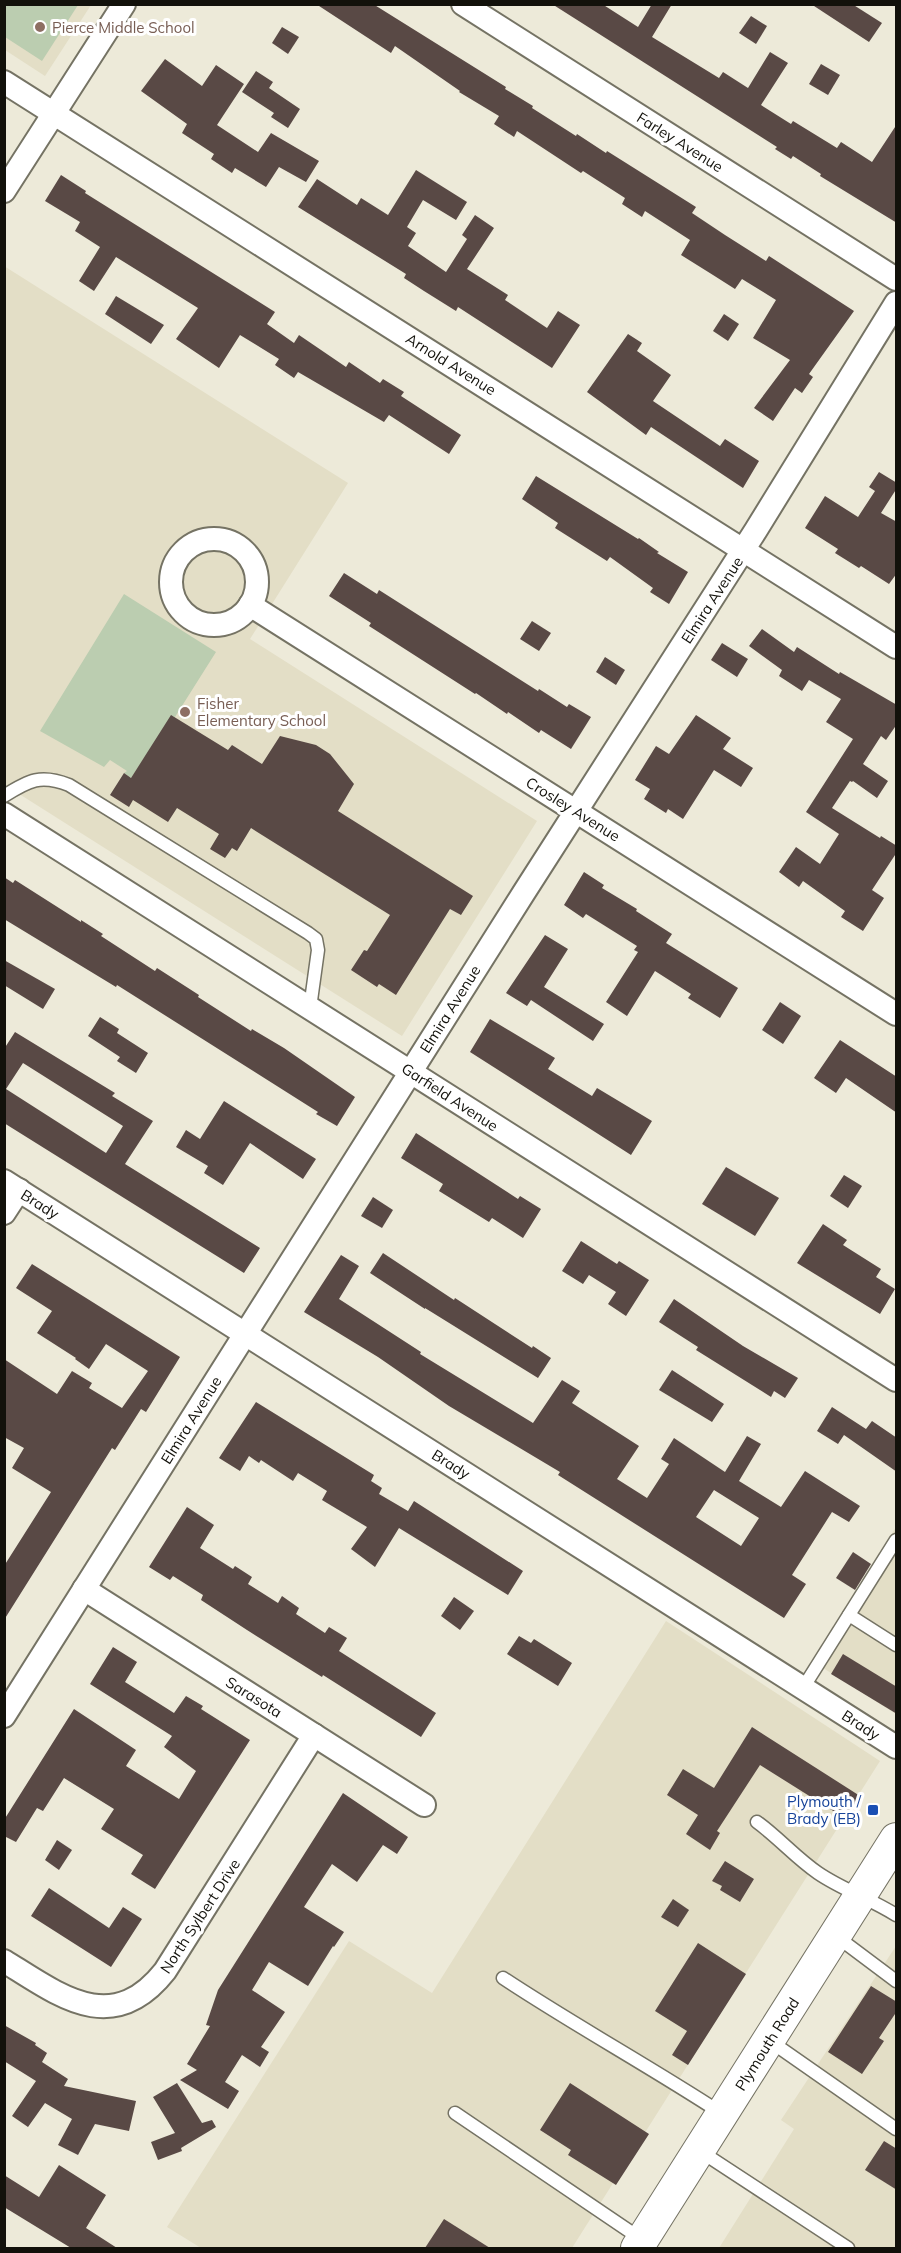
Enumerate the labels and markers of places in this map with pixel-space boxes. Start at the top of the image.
place label: Pierce Middle School [52,18,195,37]
marker: Pierce Middle School [33,20,47,34]
place label: Fisher Elementary School [197,694,326,730]
marker: Fisher Elementary School [178,705,192,719]
place label: Plymouth / Brady (EB) [787,1792,862,1828]
marker: Plymouth / Brady (EB) [866,1803,880,1817]

